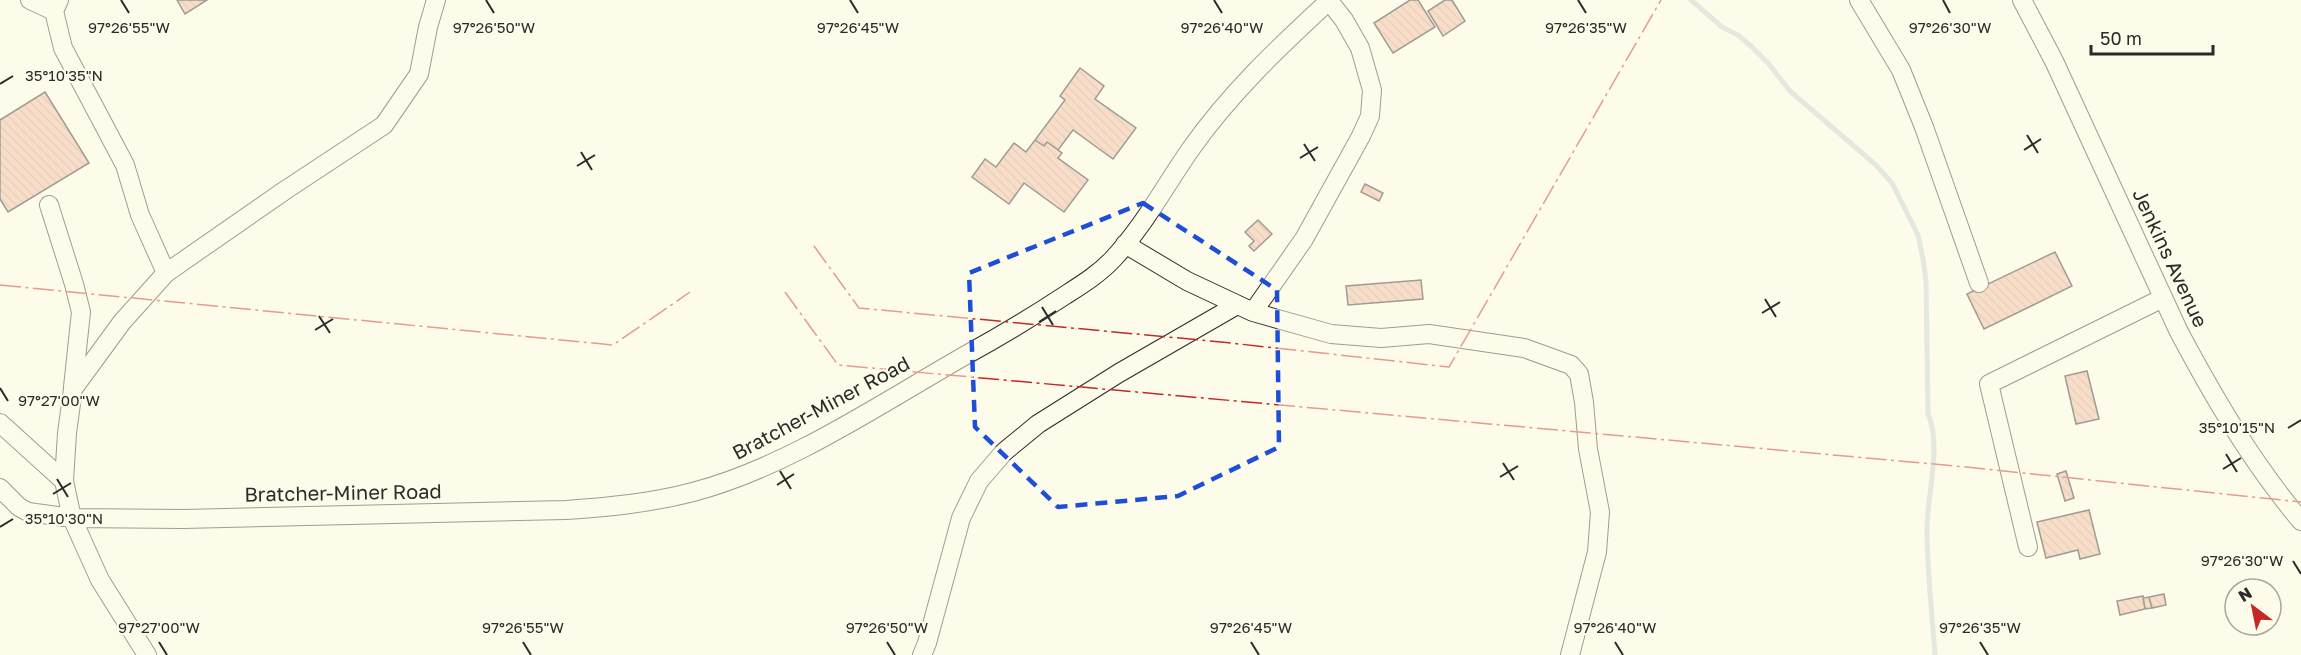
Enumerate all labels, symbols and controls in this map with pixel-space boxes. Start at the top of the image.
text: 97°26'55"W [88,18,170,36]
text: 97°26'50"W [453,18,535,36]
text: 97°26'45"W [817,18,899,36]
text: 97°26'40"W [1181,18,1263,36]
text: 97°26'35"W [1545,18,1627,36]
text: 97°26'30"W [1909,18,1991,36]
scale bar [2091,18,2212,56]
text: 50 m [2100,27,2142,49]
text: 35°10'35"N [25,66,103,84]
street label: Jenkins Avenue [2128,184,2214,331]
street label: Bratcher-Miner Road [728,350,913,464]
text: 97°27'00"W [18,391,100,409]
text: 35°10'15"N [2199,418,2275,436]
street label: Bratcher-Miner Road [244,478,442,506]
text: 35°10'30"N [25,509,103,527]
text: 97°26'30"W [2201,551,2283,569]
north arrow [2223,577,2283,637]
text: N [2235,583,2256,606]
text: 97°27'00"W [118,618,200,636]
text: 97°26'55"W [482,618,564,636]
text: 97°26'50"W [846,618,928,636]
text: 97°26'45"W [1210,618,1292,636]
text: 97°26'40"W [1574,618,1656,636]
text: 97°26'35"W [1939,618,2021,636]

